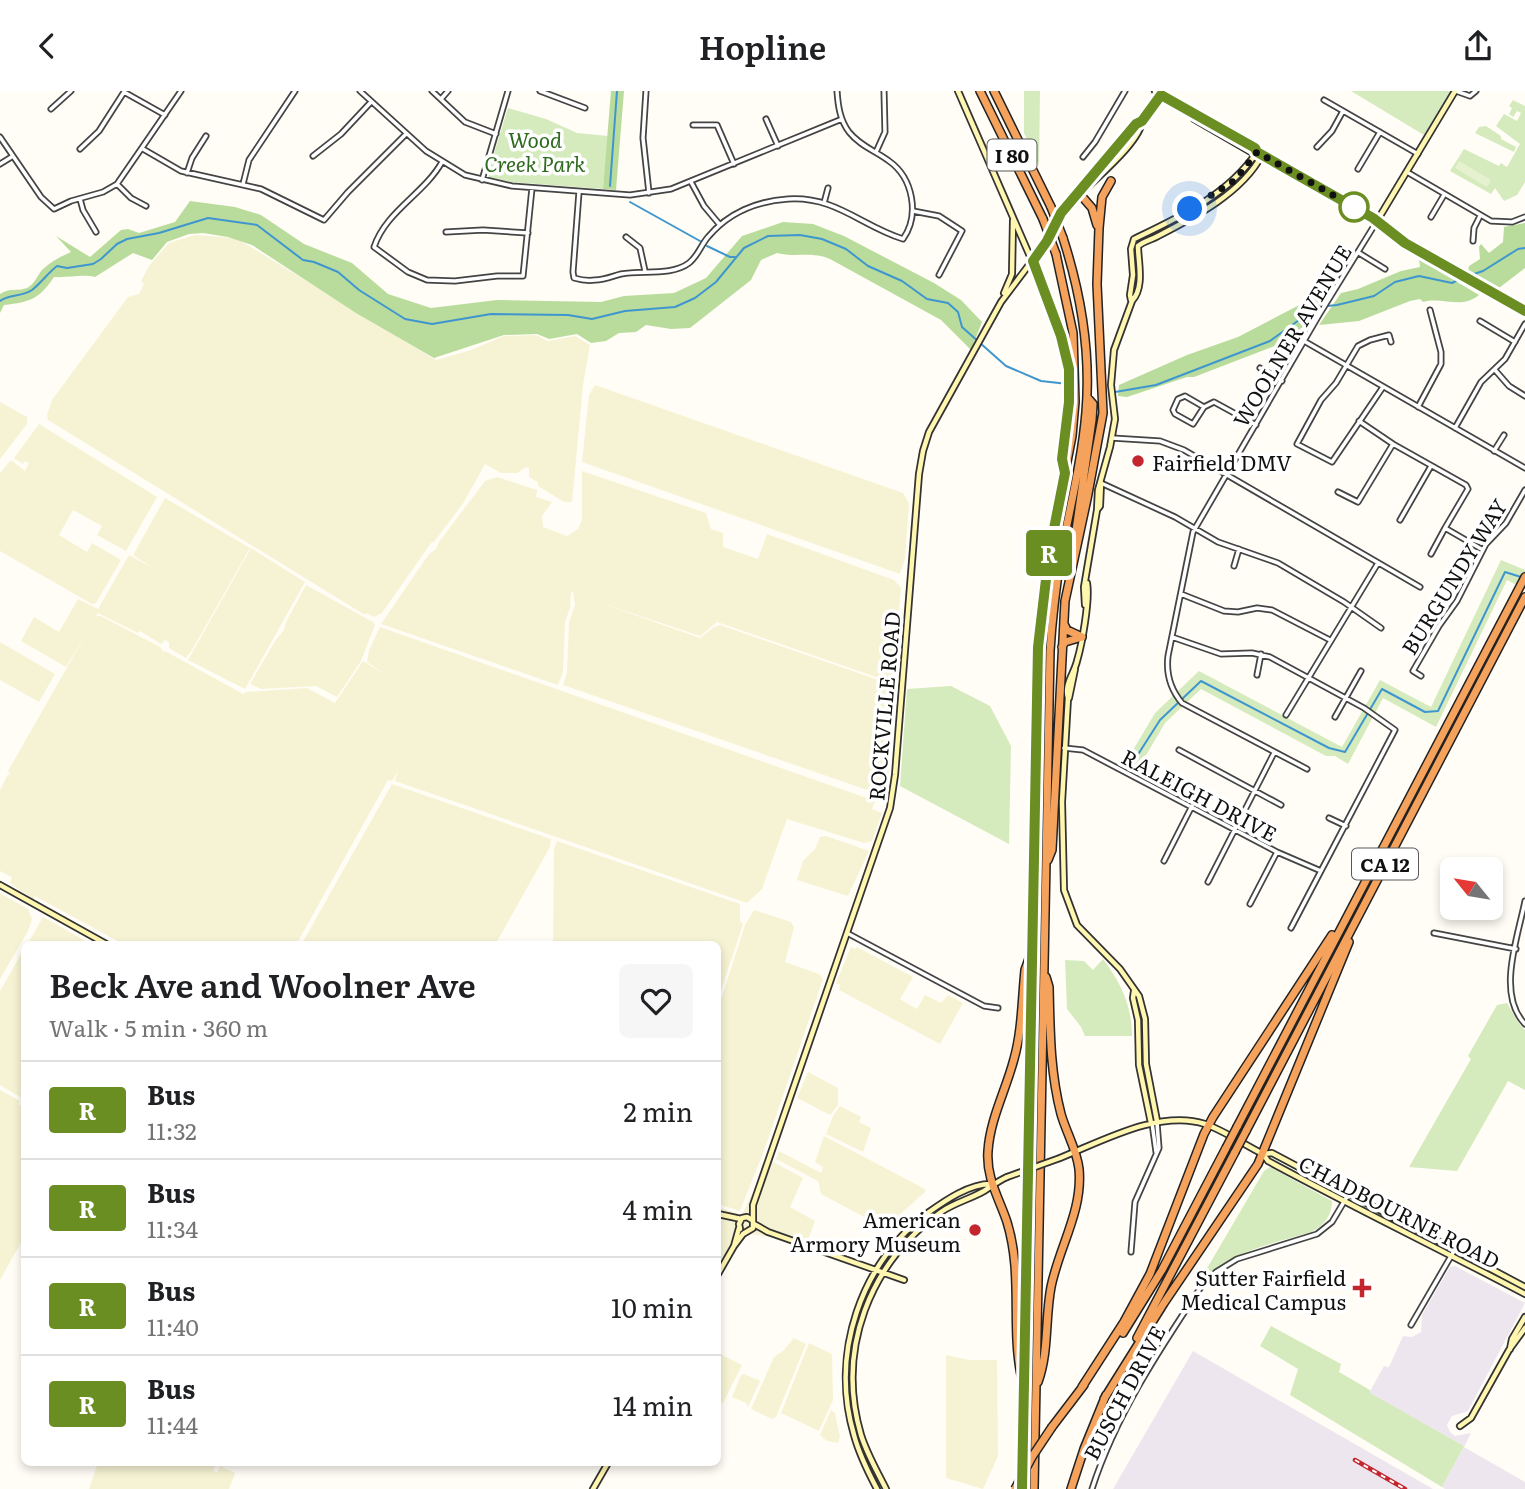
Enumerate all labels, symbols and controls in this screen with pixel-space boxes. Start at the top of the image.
text: Hopline [699,22,826,70]
icon: back [28,27,66,65]
icon: share [1459,27,1497,65]
park label: Wood Creek Park [484,123,586,178]
road number: I 80 [988,139,1036,171]
your location [1172,191,1207,226]
unlabelled marker [1339,192,1369,222]
street label: WOOLNER AVENUE [1224,238,1358,432]
place label: Fairfield DMV [1152,446,1292,477]
marker: Fairfield DMV [1130,453,1146,469]
street label: BURGUNDY WAY [1393,492,1513,660]
line badge: R [1026,530,1072,576]
text: R [1040,535,1058,570]
street label: ROCKVILLE ROAD [859,610,907,802]
street label: RALEIGH DRIVE [1117,740,1283,848]
road number: CA 12 [1352,849,1418,879]
north arrow [1440,857,1503,921]
map controls [1440,857,1503,920]
text: Beck Ave and Woolner Ave [49,959,476,1008]
button: heart [619,964,693,1038]
text: Walk · 5 min · 360 m [49,1010,268,1044]
text: Bus [147,1074,195,1113]
text: 2 min [624,1091,693,1130]
text: R [79,1092,96,1127]
text: 11:32 [147,1113,197,1147]
street label: CHADBOURNE ROAD [1294,1147,1506,1275]
text: Bus [147,1172,195,1211]
text: 4 min [622,1189,693,1228]
text: R [79,1190,96,1225]
place label: American Armory Museum [790,1203,961,1258]
text: 11:34 [147,1211,198,1245]
marker: American Armory Museum [967,1222,983,1238]
place label: Sutter Fairfield Medical Campus [1180,1261,1346,1316]
text: Bus [147,1270,195,1309]
marker: Sutter Fairfield Medical Campus [1352,1278,1372,1298]
text: 10 min [611,1287,693,1326]
text: R [79,1288,96,1323]
text: 11:40 [147,1309,199,1343]
street label: BUSCH DRIVE [1075,1319,1171,1465]
text: Bus [147,1368,195,1407]
text: 14 min [613,1385,693,1424]
text: R [79,1386,96,1421]
text: 11:44 [147,1407,198,1441]

